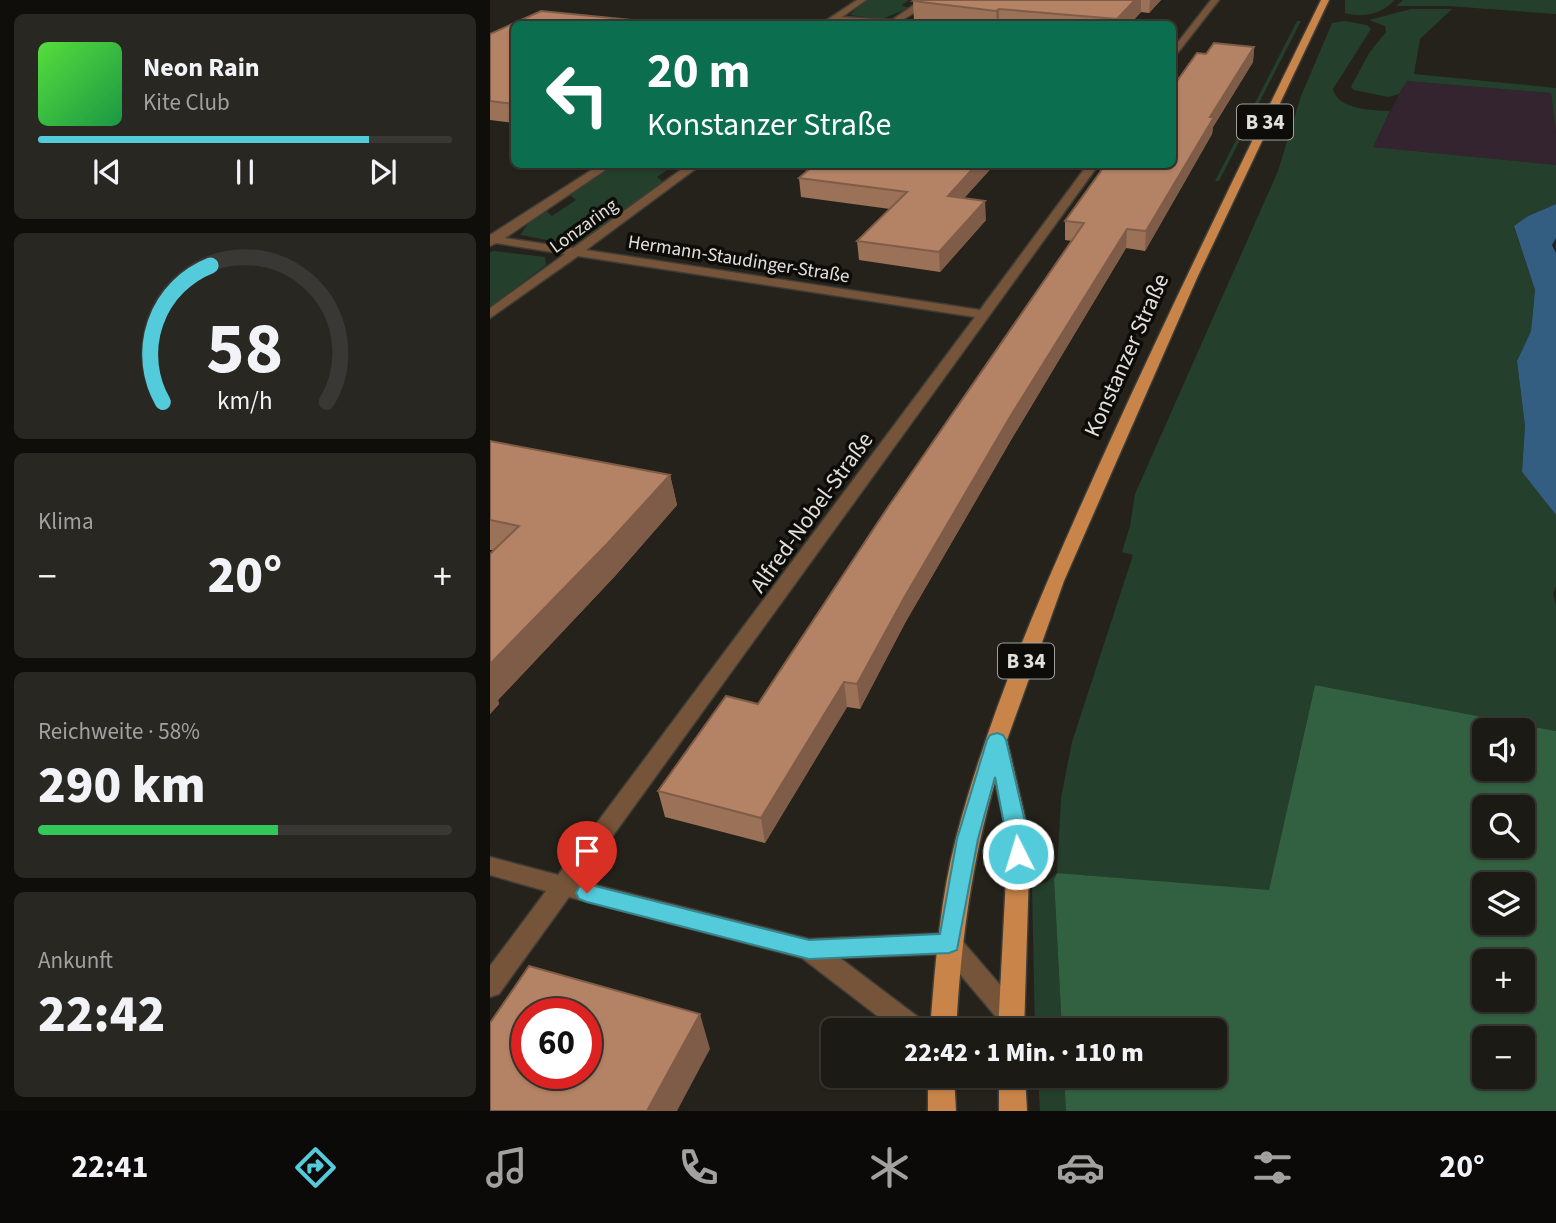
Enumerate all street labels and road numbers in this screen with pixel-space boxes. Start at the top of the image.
road number: B 34 [1237,104,1293,140]
street label: Lonzaring [544,192,624,260]
street label: Hermann-Staudinger-Straße [626,229,852,290]
street label: Konstanzer Straße [1076,268,1177,442]
street label: Alfred-Nobel-Straße [742,425,881,599]
road number: B 34 [998,644,1054,678]

